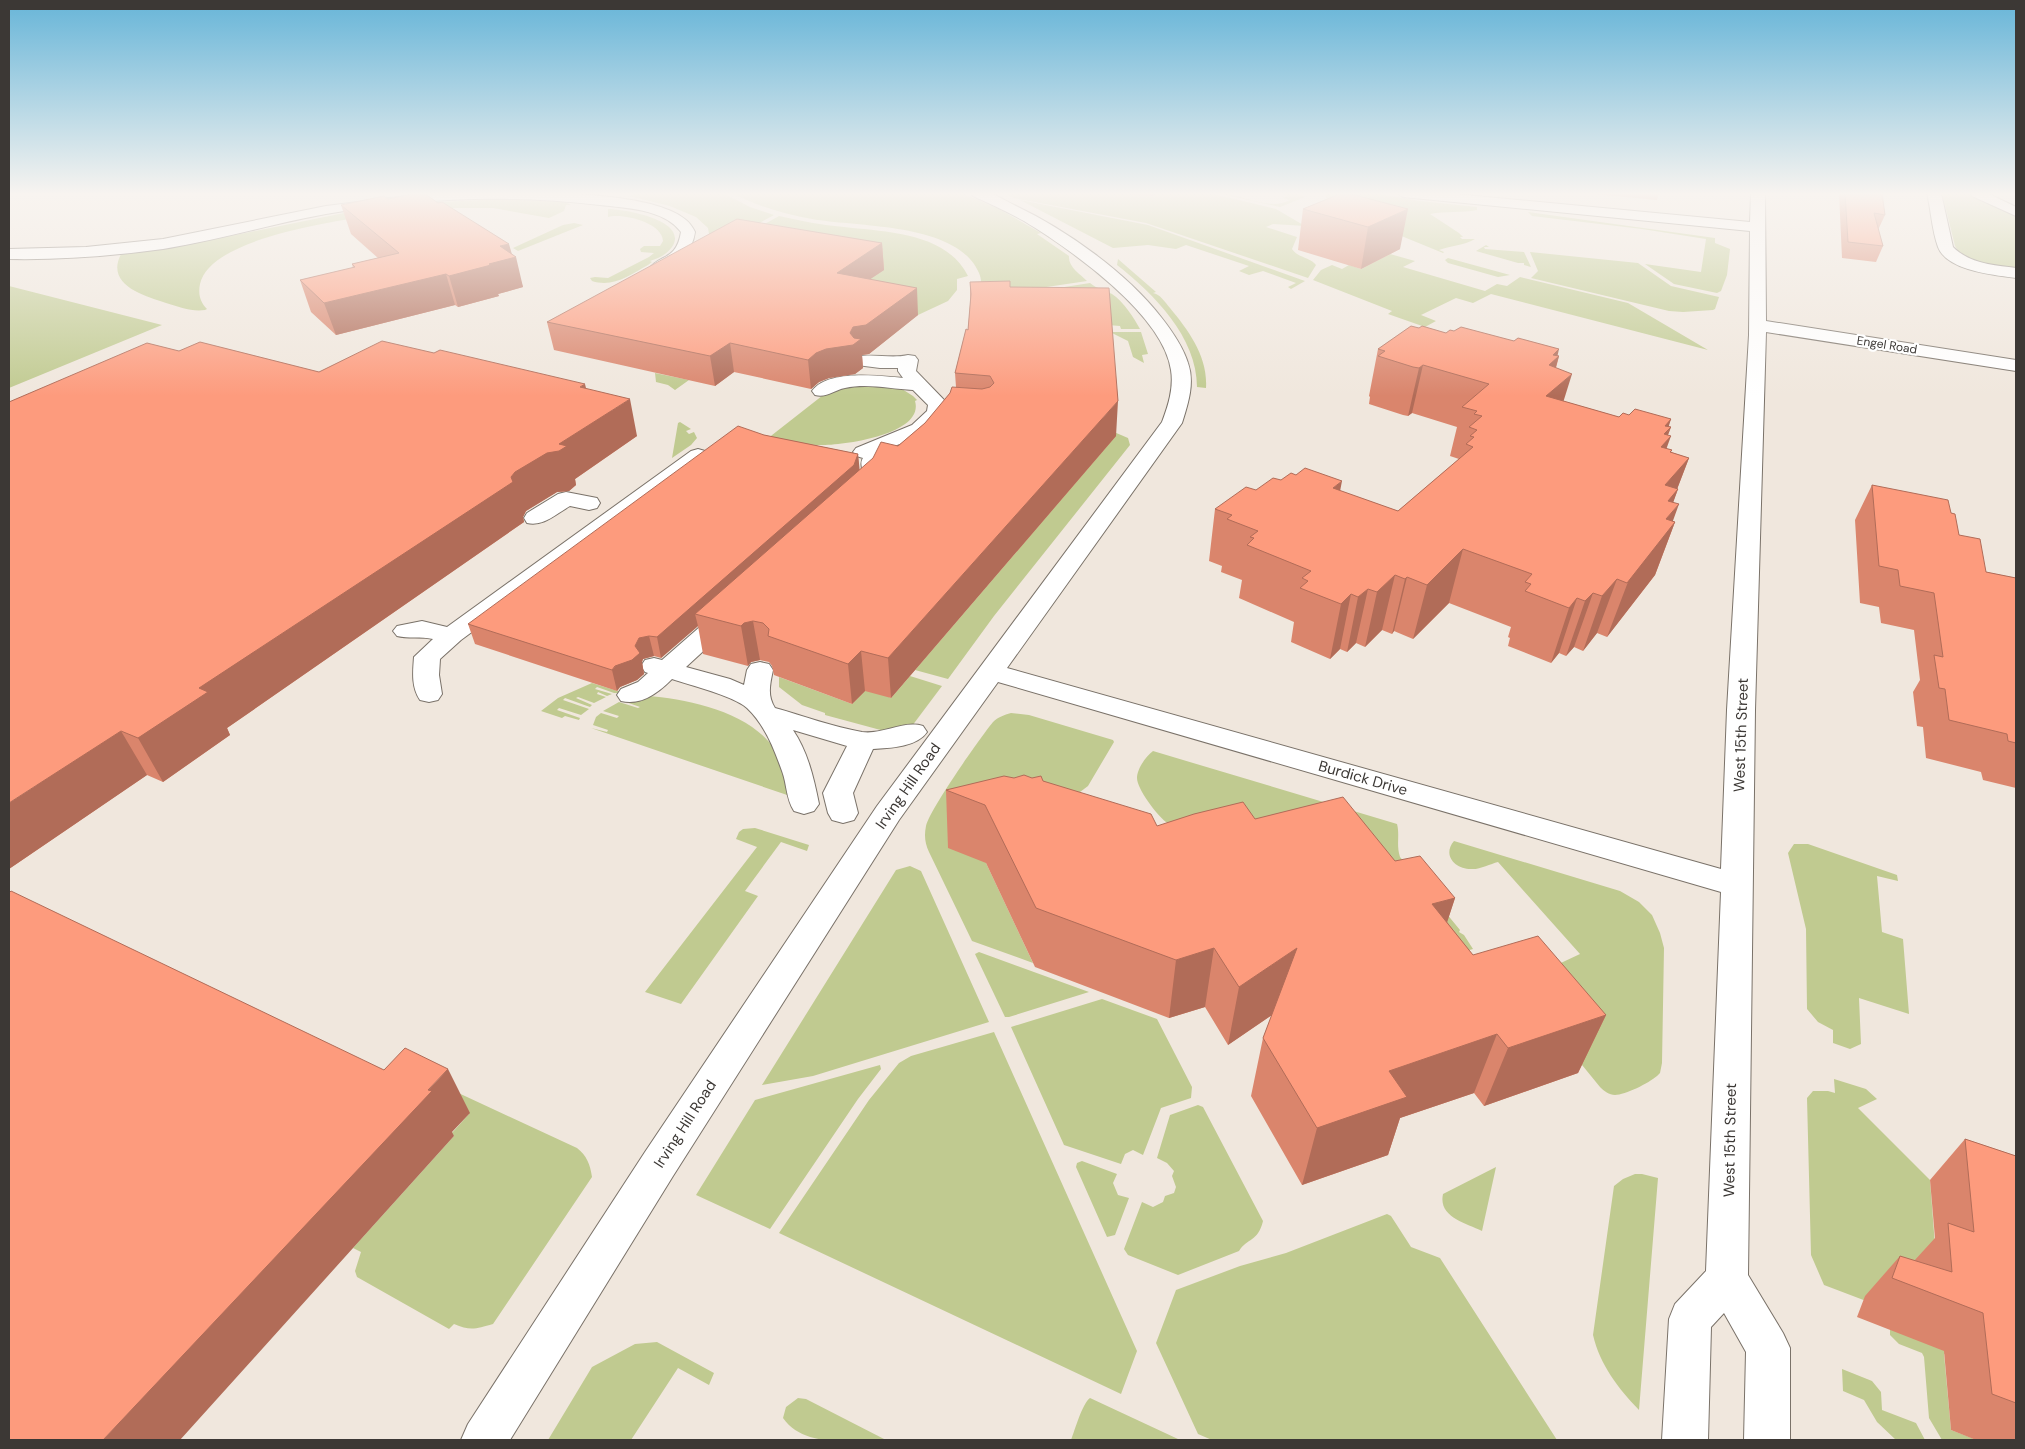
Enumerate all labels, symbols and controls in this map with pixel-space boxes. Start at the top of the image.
street label: Engel Road [1856,332,1918,358]
street label: West 15th Street [1729,677,1753,792]
street label: Irving Hill Road [871,739,945,833]
street label: Burdick Drive [1316,756,1410,800]
street label: Irving Hill Road [649,1076,721,1172]
street label: West 15th Street [1719,1083,1741,1197]

